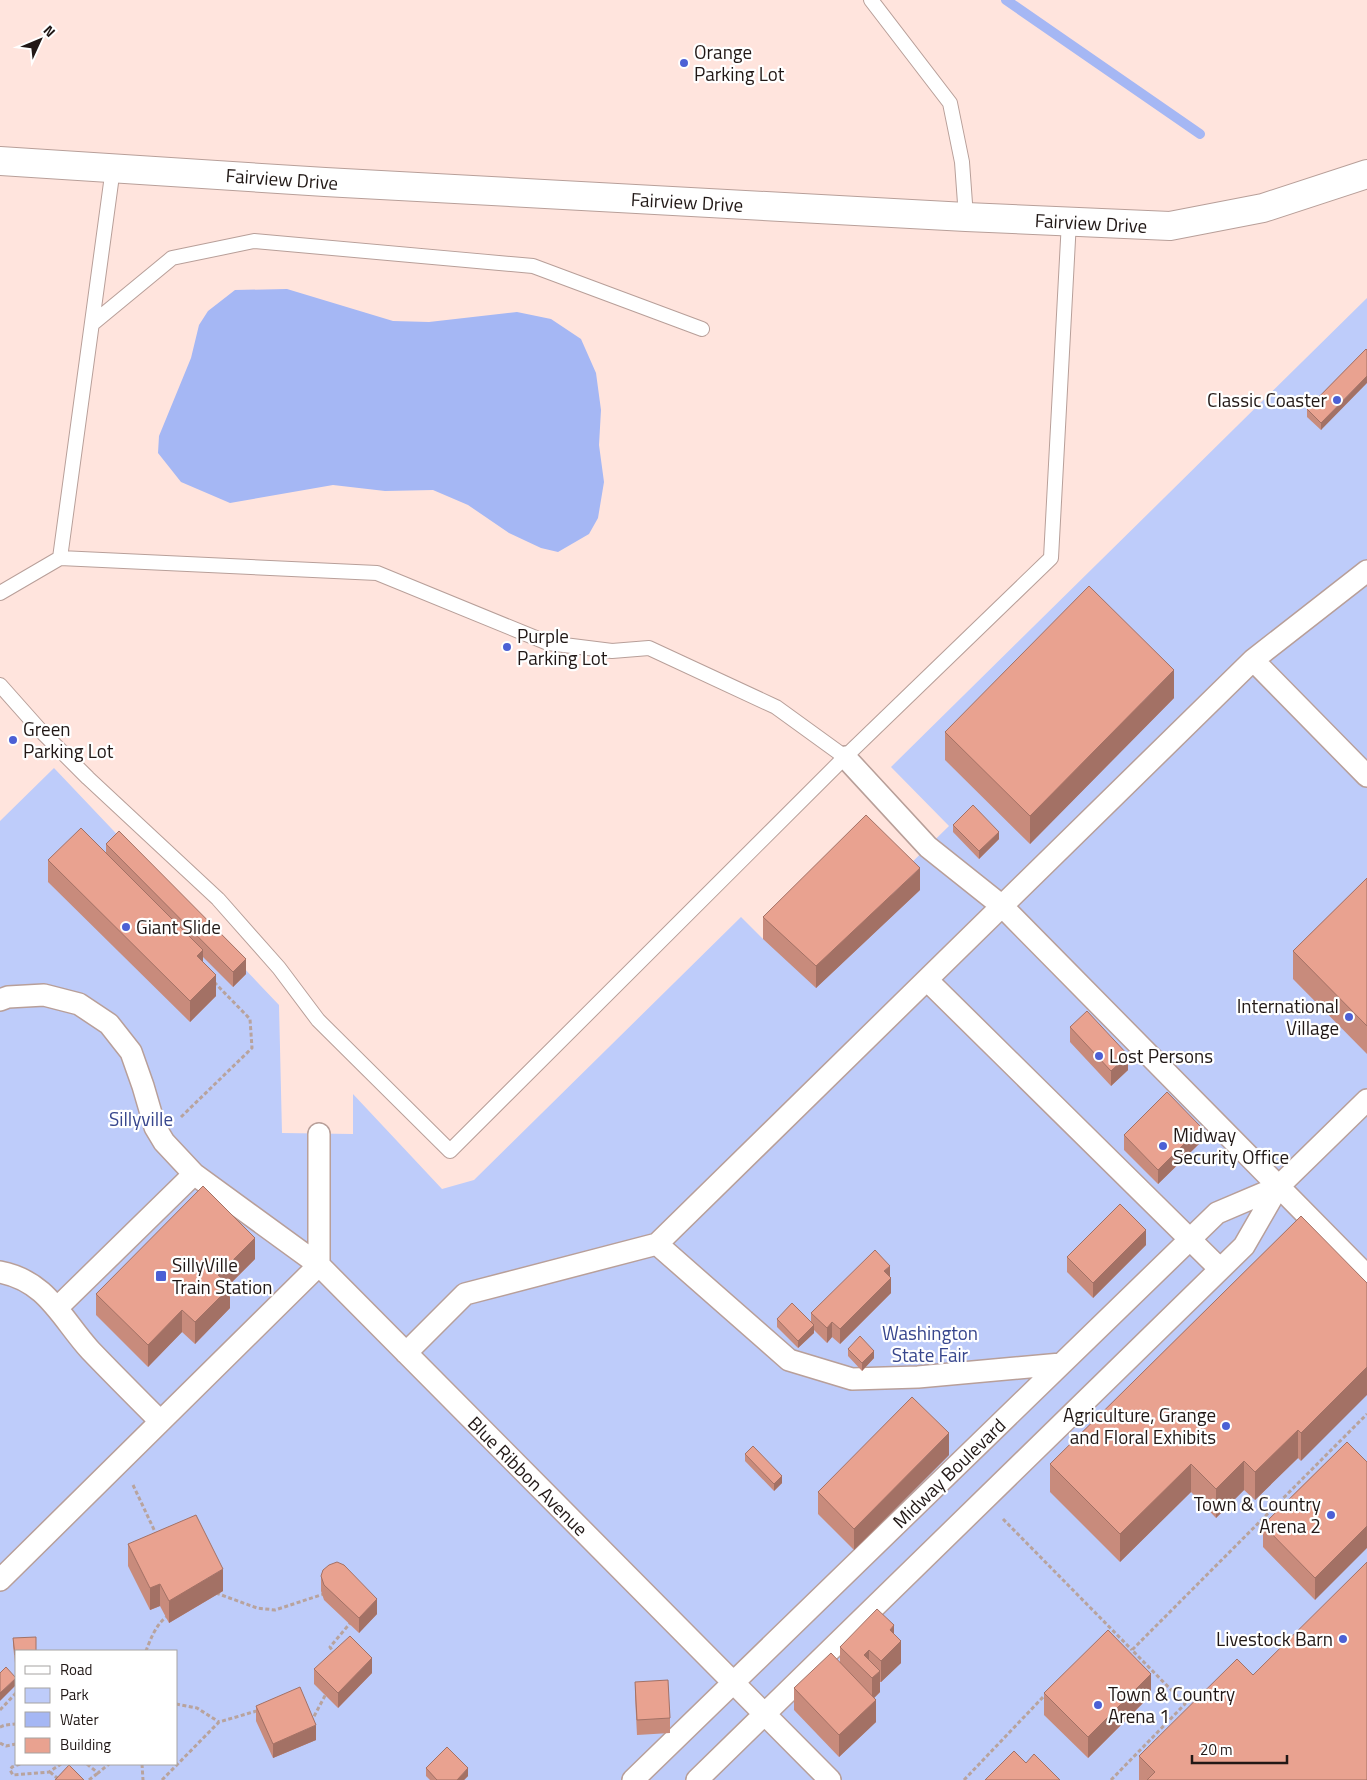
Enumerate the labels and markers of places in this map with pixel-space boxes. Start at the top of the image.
place label: Orange Parking Lot [694,37,785,88]
marker: Orange Parking Lot [678,57,690,69]
place label: Classic Coaster [1207,385,1327,414]
marker: Classic Coaster [1331,394,1343,406]
place label: Purple Parking Lot [517,621,608,672]
marker: Purple Parking Lot [501,641,513,653]
place label: Green Parking Lot [23,714,114,765]
marker: Green Parking Lot [7,734,19,746]
place label: Giant Slide [136,912,221,941]
marker: Giant Slide [120,921,132,933]
place label: International Village [1237,991,1339,1042]
marker: International Village [1343,1011,1355,1023]
place label: Lost Persons [1109,1041,1213,1070]
marker: Lost Persons [1093,1050,1105,1062]
place label: Midway Security Office [1173,1120,1289,1171]
marker: Midway Security Office [1157,1140,1169,1152]
place label: SillyVille Train Station [172,1250,272,1301]
marker: SillyVille Train Station [154,1269,168,1283]
place label: Agriculture, Grange and Floral Exhibits [1063,1400,1216,1451]
marker: Agriculture, Grange and Floral Exhibits [1220,1420,1232,1432]
place label: Town & Country Arena 2 [1194,1489,1321,1540]
marker: Town & Country Arena 2 [1325,1509,1337,1521]
place label: Livestock Barn [1216,1624,1333,1653]
marker: Livestock Barn [1337,1633,1349,1645]
place label: Town & Country Arena 1 [1108,1679,1235,1730]
marker: Town & Country Arena 1 [1092,1699,1104,1711]

